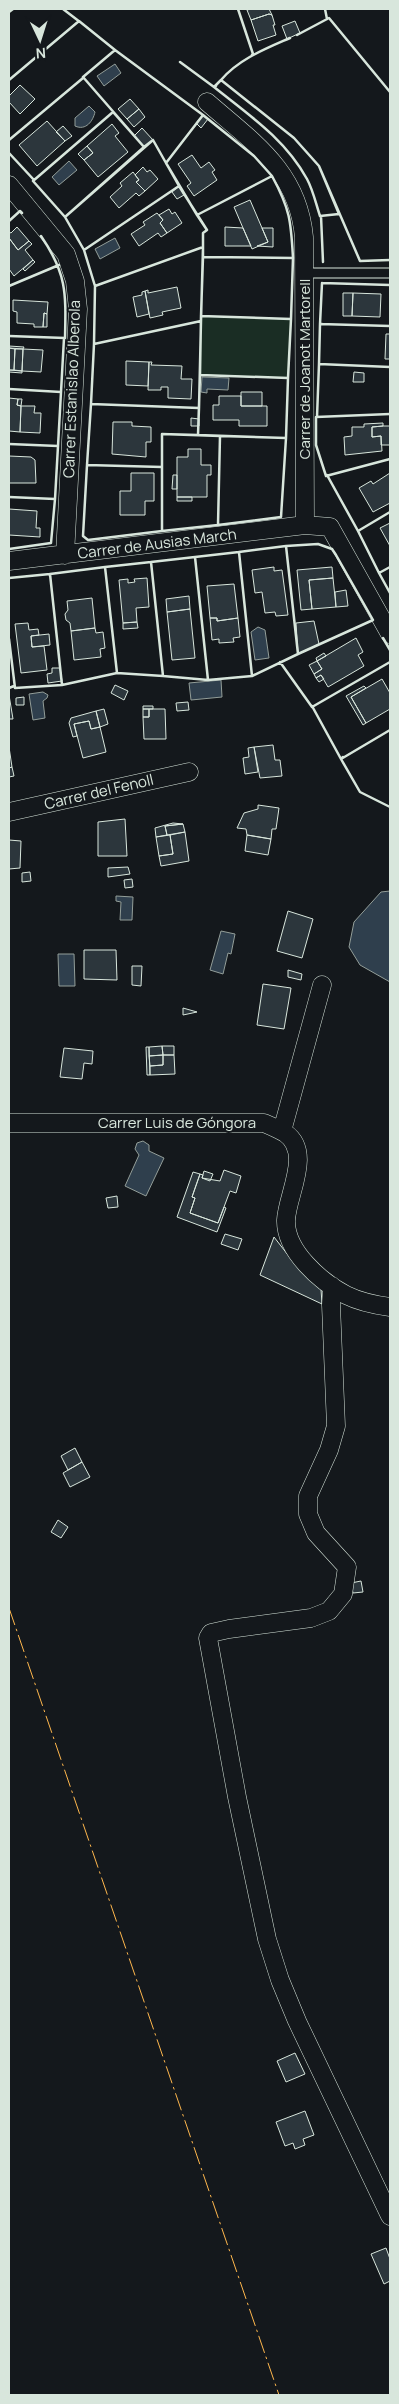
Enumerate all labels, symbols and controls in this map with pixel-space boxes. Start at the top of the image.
north arrow [15,15,65,65]
text: N [35,44,47,63]
street label: Carrer de Joanot Martorell [294,279,315,459]
street label: Carrer Estanislao Alberola [58,300,85,478]
street label: Carrer de Ausias March [76,523,238,564]
street label: Carrer del Fenoll [42,769,156,814]
street label: Carrer Luis de Góngora [98,1112,256,1133]

